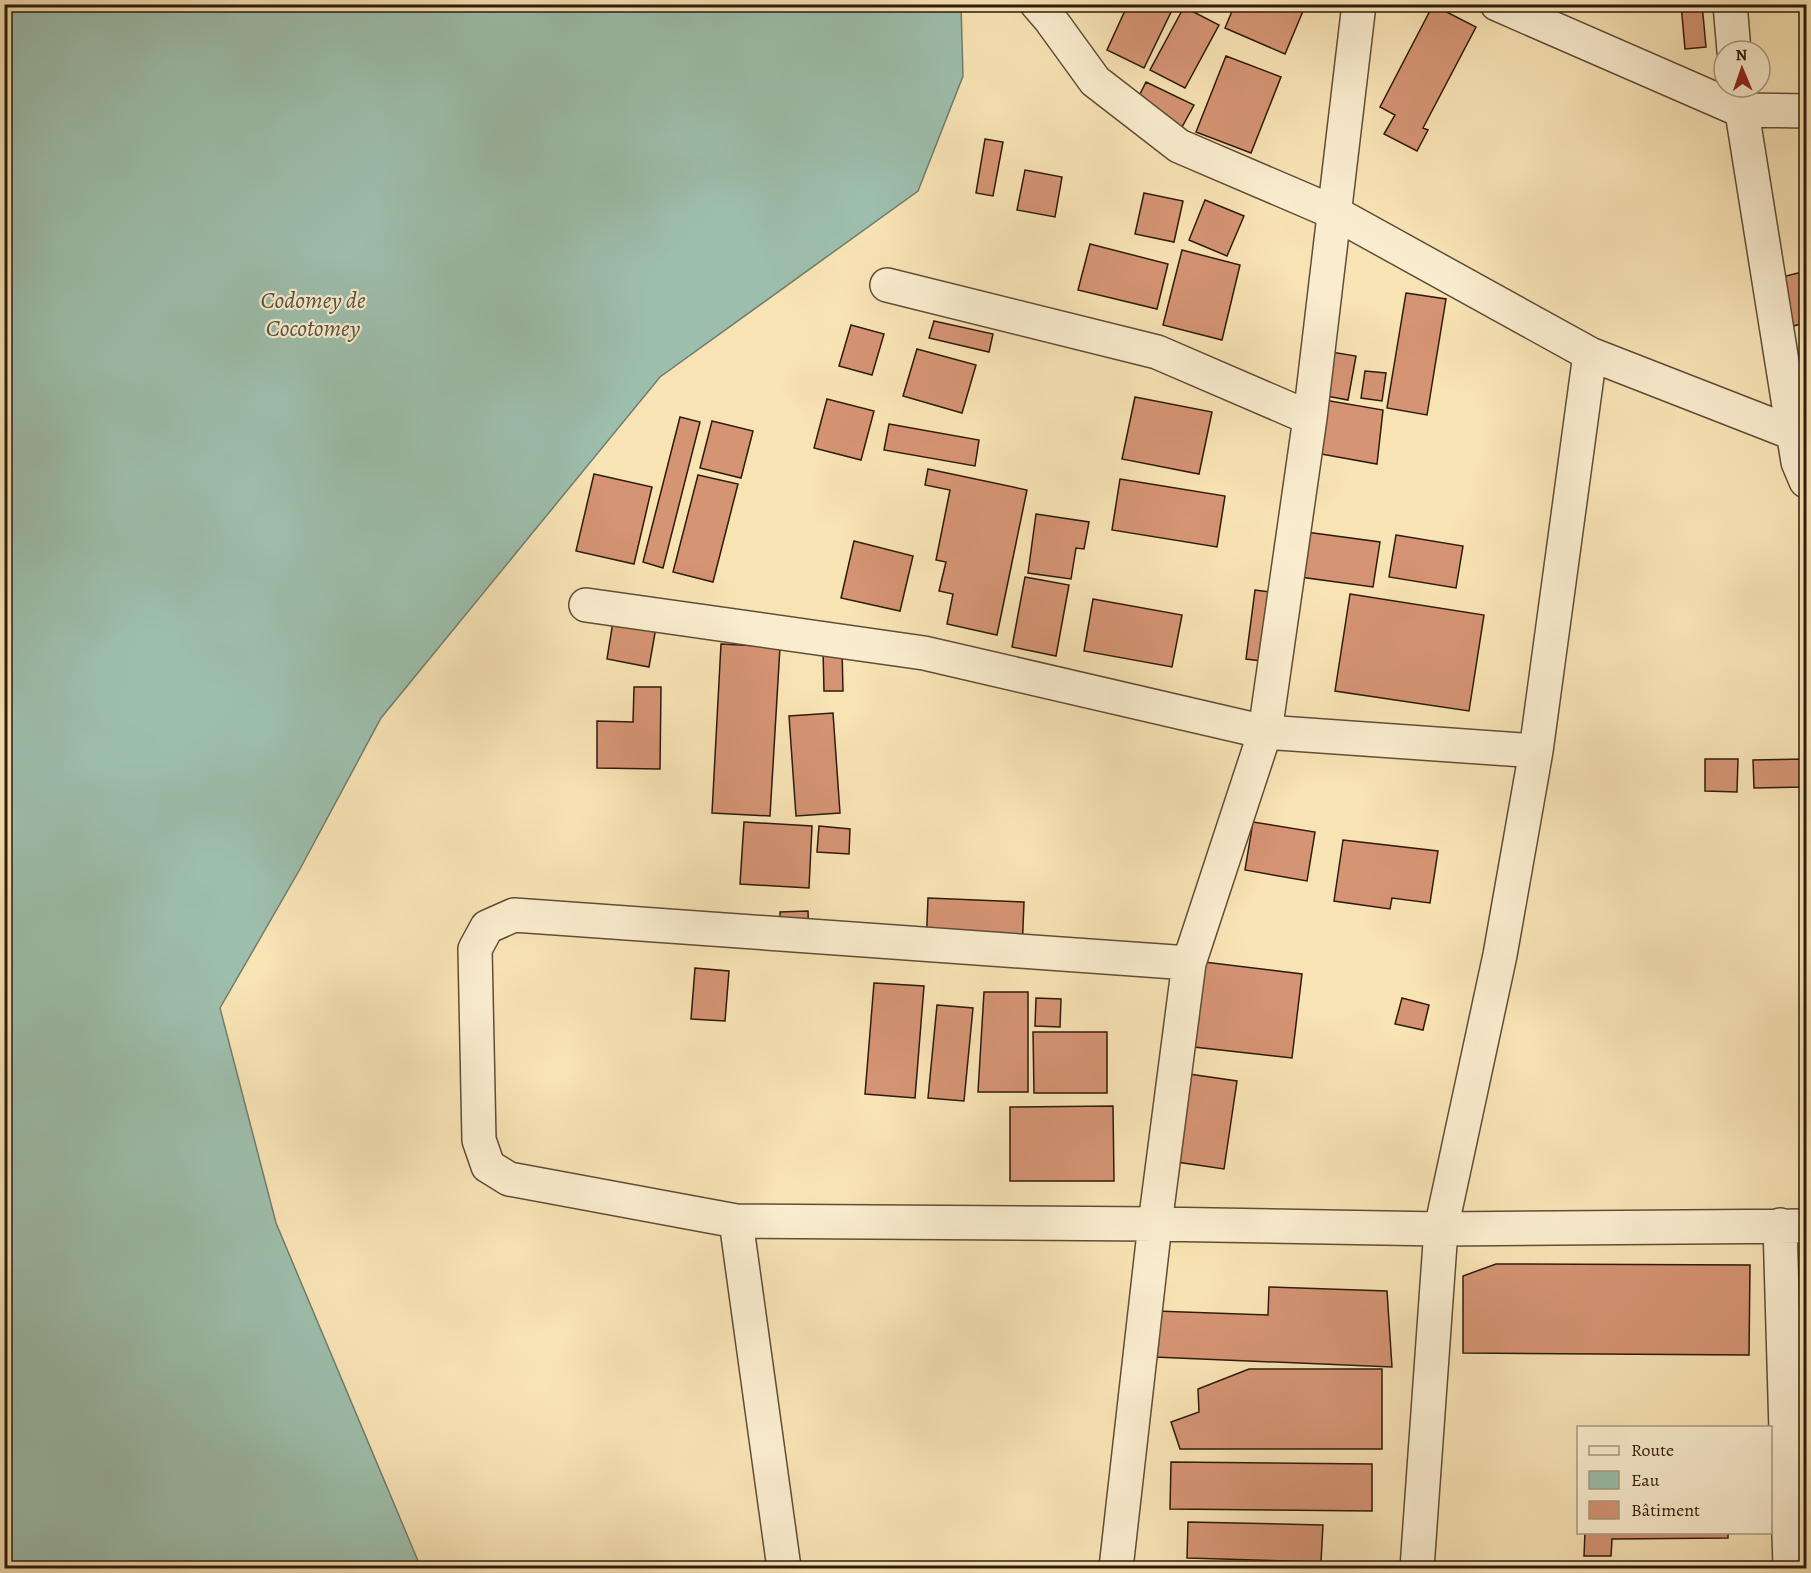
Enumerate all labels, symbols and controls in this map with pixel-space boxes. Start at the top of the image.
north arrow [1712,39,1772,99]
text: N [1735,44,1748,66]
water label: Codomey de Cocotomey [260,284,366,344]
legend [1577,1426,1772,1534]
text: Route [1631,1438,1674,1462]
text: Eau [1631,1468,1660,1492]
text: Bâtiment [1631,1498,1700,1522]

